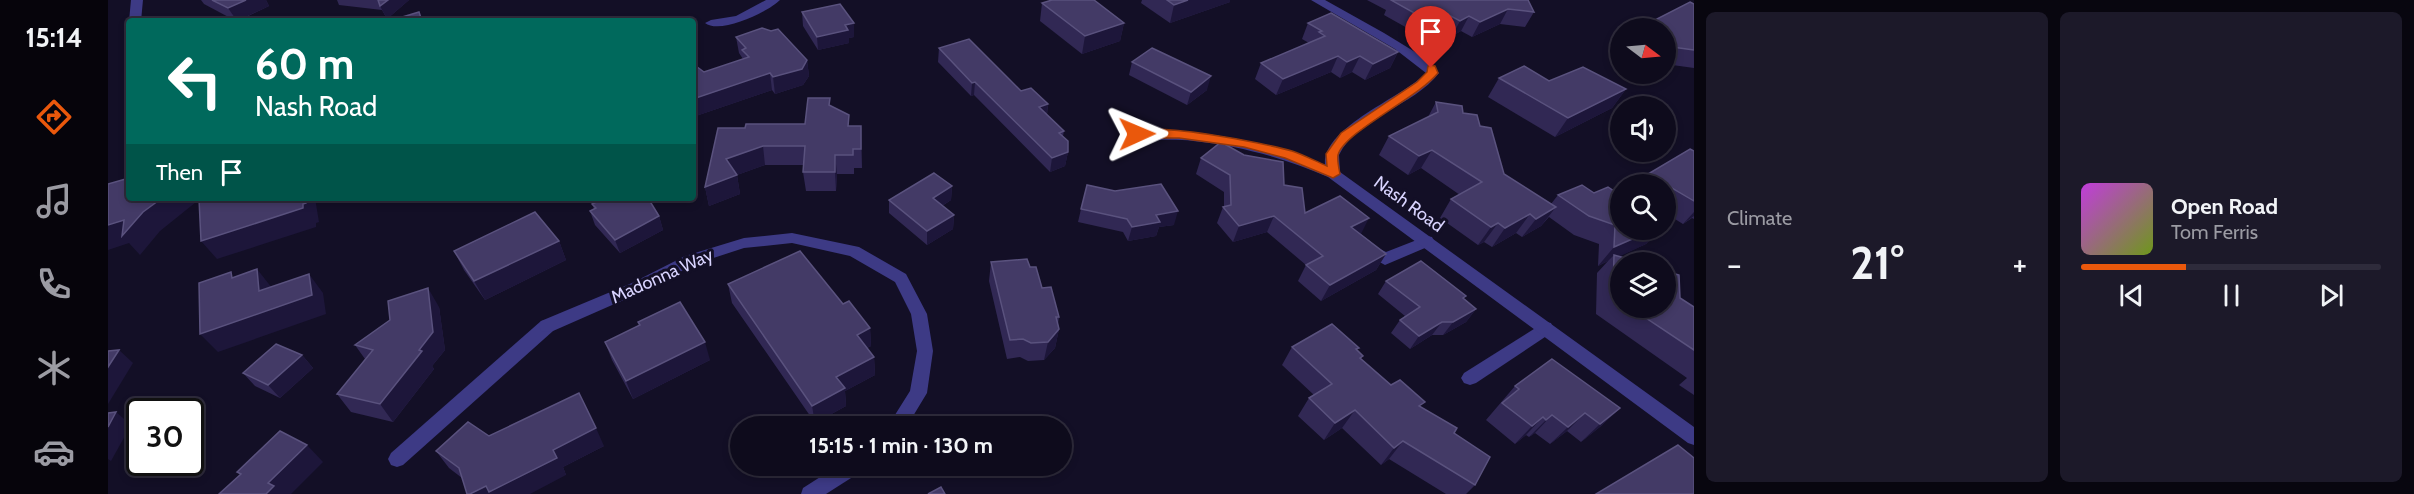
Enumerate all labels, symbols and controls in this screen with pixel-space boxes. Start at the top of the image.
pin [1405,6,1456,68]
icon: arrive [1414,15,1447,48]
north arrow [1610,18,1676,84]
map controls [1610,18,1676,318]
text: 15:14 [25,21,83,54]
text: 60 m [255,38,354,90]
icon: left [156,42,234,120]
text: Nash Road [255,90,377,123]
icon: directions [33,96,75,138]
button: sound [1610,96,1676,162]
position arrow [1105,102,1169,166]
icon: arrive [215,156,248,189]
text: Then [156,159,203,186]
street label: Nash Road [1370,171,1448,237]
button: search [1610,174,1676,240]
icon: music [33,180,75,222]
text: Open Road [2171,193,2278,220]
text: Climate [1727,206,1792,230]
text: Tom Ferris [2171,220,2258,244]
text: 21° [1850,236,1904,290]
street label: Madonna Way [607,244,717,308]
text: − [1727,244,1742,284]
text: + [2012,244,2027,284]
button: layers [1610,252,1676,318]
icon: phone [33,263,75,305]
icon: previous [2115,279,2148,312]
icon: pause [2215,279,2248,312]
icon: next [2315,279,2348,312]
icon: climate [33,347,75,389]
speed limit sign: 30 [126,398,204,476]
icon: car [33,431,75,473]
text: 15:15 · 1 min · 130 m [809,432,993,459]

